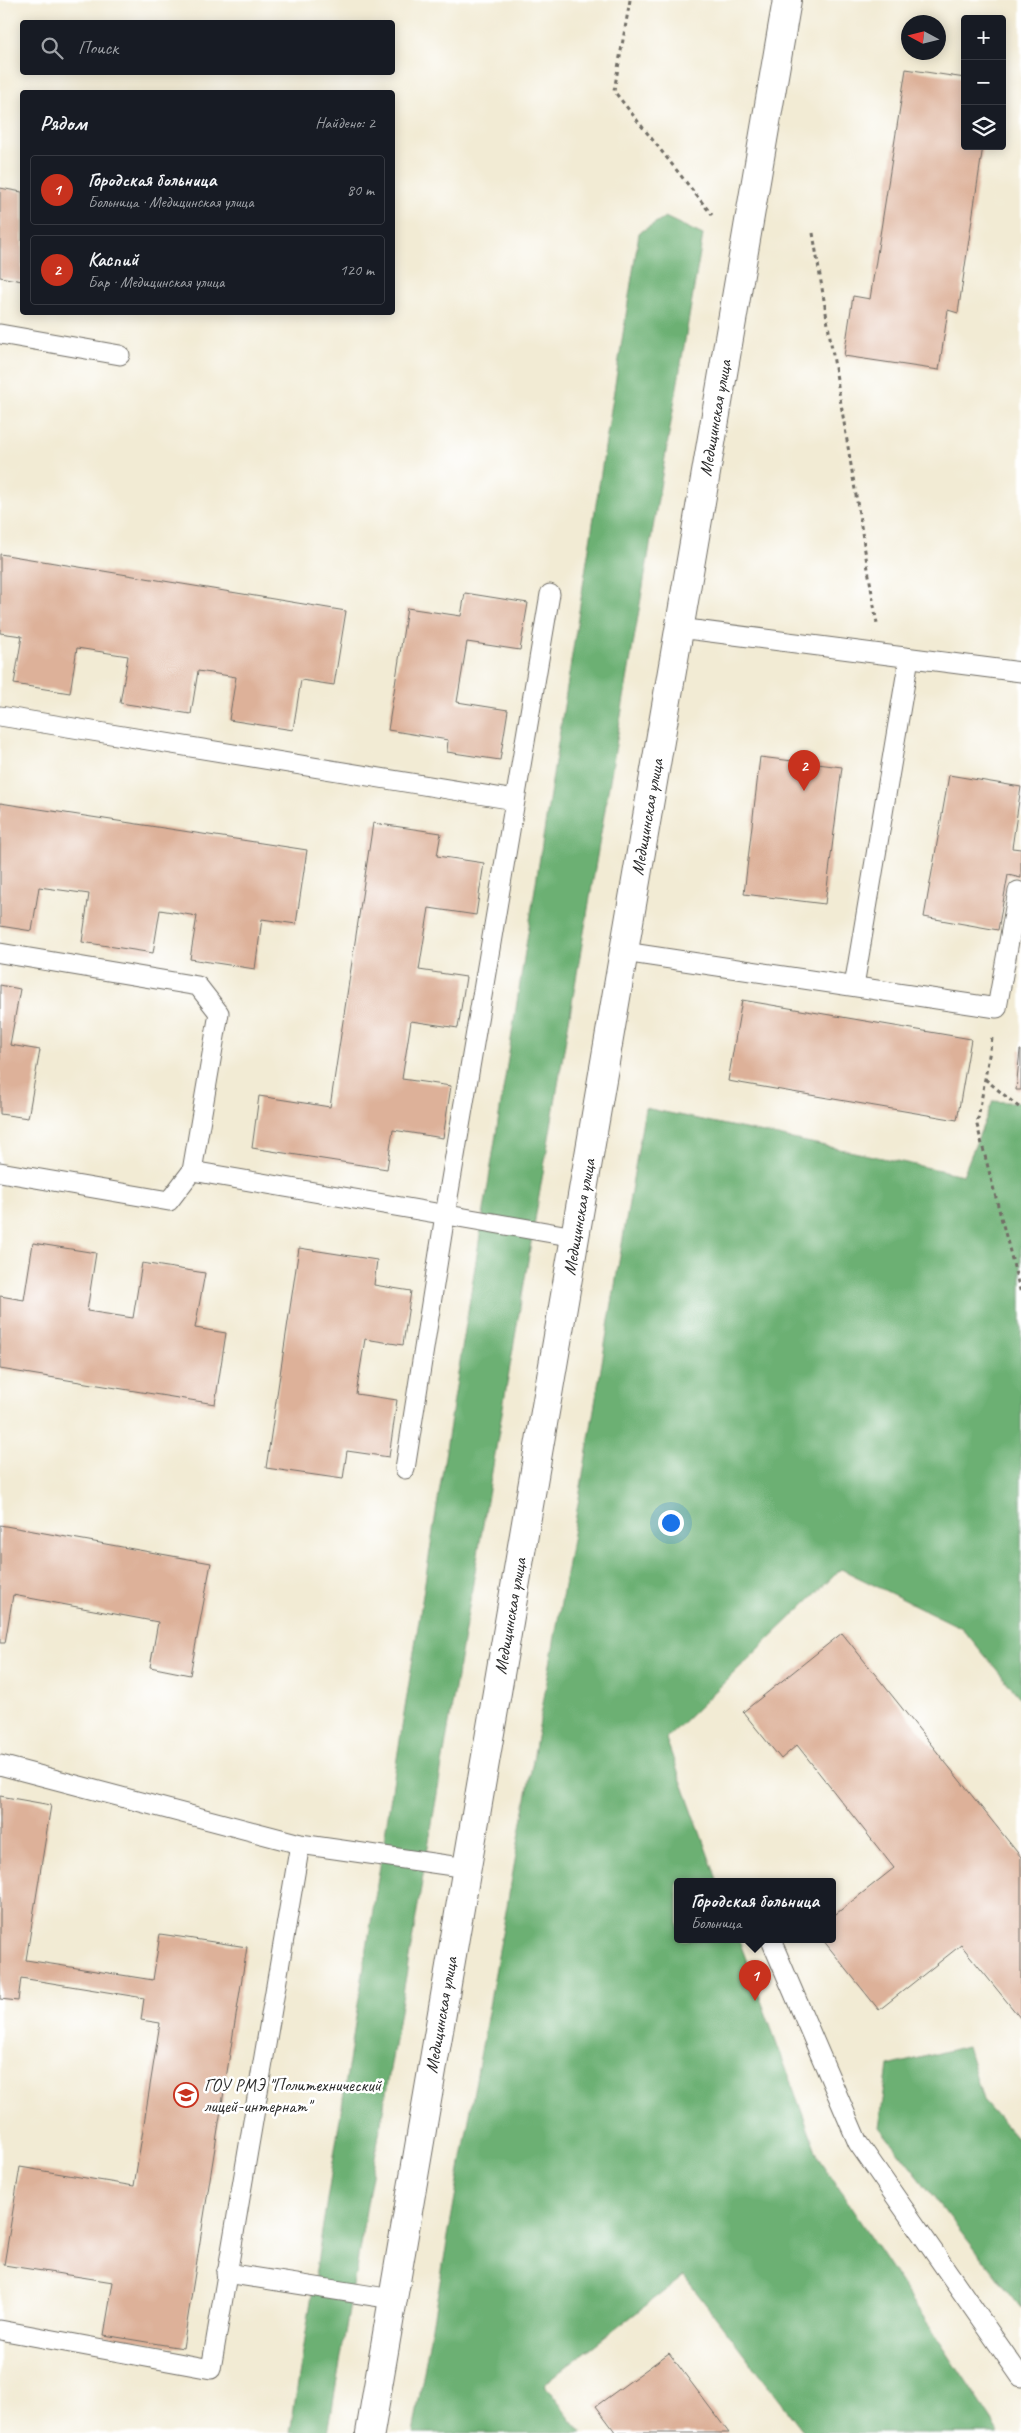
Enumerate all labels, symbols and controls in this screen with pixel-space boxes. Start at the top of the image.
north arrow [901,15,946,60]
map controls [961,15,1006,150]
button: + [961,15,1006,60]
search box [20,20,395,75]
icon: search [38,34,66,62]
text: Поиск [78,36,118,60]
button: − [961,60,1006,105]
button: layers [961,105,1006,150]
text: Рядом [40,110,87,136]
text: Найдено: 2 [315,113,375,133]
text: Городская больница [88,168,216,192]
text: 1 [53,180,61,200]
text: 80 m [347,180,374,200]
text: Больница · Медицинская улица [88,192,254,212]
text: Каспий [88,248,138,272]
text: 2 [53,260,61,280]
text: 120 m [340,260,374,280]
text: Бар · Медицинская улица [88,272,224,292]
street label: Медицинская улица [694,356,736,478]
pin: 2 [788,750,820,791]
street label: Медицинская улица [626,755,668,877]
street label: Медицинская улица [558,1155,600,1277]
your location [658,1510,684,1536]
street label: Медицинская улица [489,1554,531,1676]
popup [674,1878,836,1943]
text: Городская больница [691,1889,819,1913]
text: Больница [691,1913,741,1933]
street label: Медицинская улица [420,1953,462,2075]
pin: 1 [739,1960,771,2001]
place label: ГОУ РМЭ "Политехнический лицей-интернат" [204,2074,383,2117]
school or university icon: ГОУ РМЭ "Политехнический лицей-интернат" [173,2082,199,2108]

